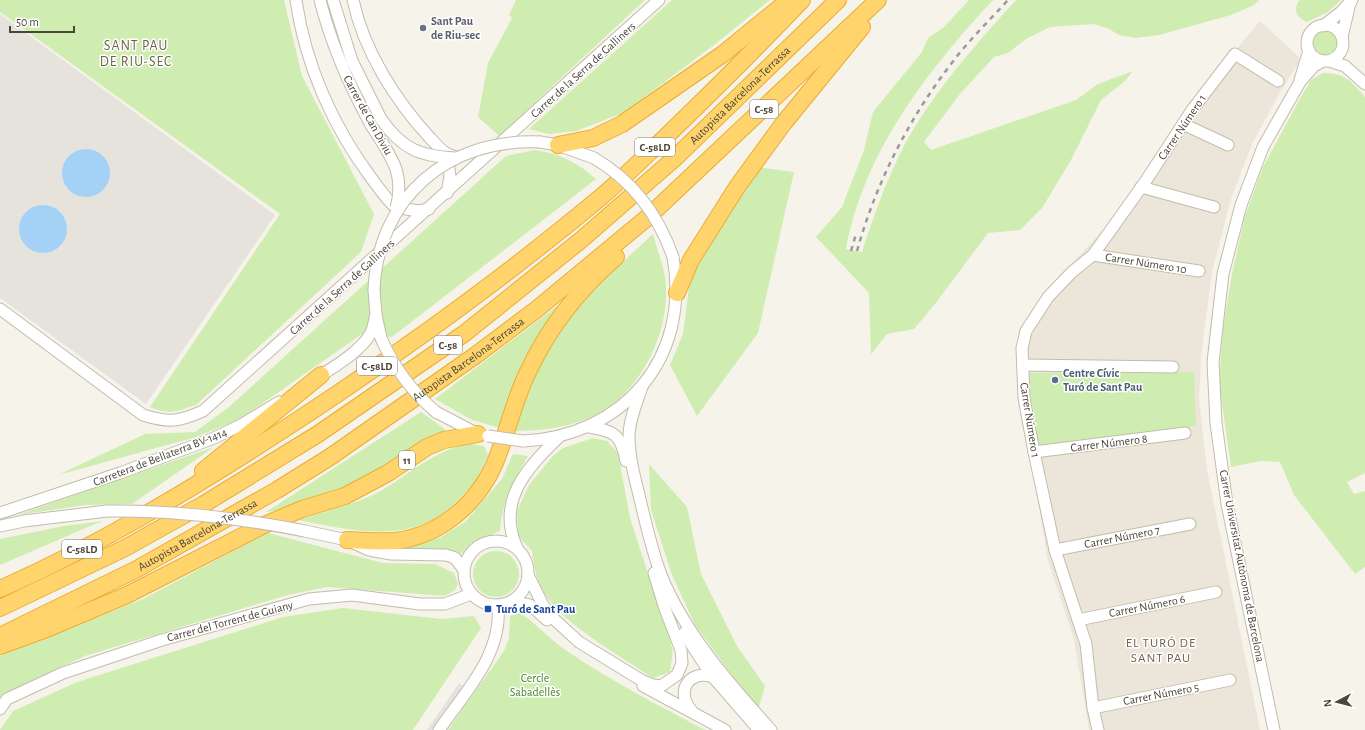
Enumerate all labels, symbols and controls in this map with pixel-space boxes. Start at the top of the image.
scale bar [10,8,74,34]
place label: Sant Pau de Riu-sec [431,15,480,41]
text: 50 m [16,16,39,28]
street label: Carrer de la Serra de Galliners [528,20,638,120]
marker: Sant Pau de Riu-sec [418,23,428,33]
district label: SANT PAU DE RIU-SEC [100,39,172,69]
street label: Autopista Barcelona-Terrassa [687,44,793,146]
street label: Carrer de Can Diviu [341,73,395,157]
street label: Carrer Número 1 [1156,92,1208,162]
road number: C-58 [750,100,778,118]
road number: C-58LD [635,138,675,156]
street label: Carrer de la Serra de Galliners [287,237,397,337]
street label: Carrer Número 10 [1104,251,1188,275]
street label: Autopista Barcelona-Terrassa [410,315,527,404]
road number: C-58 [434,336,462,354]
road number: C-58LD [357,357,397,375]
place label: Centre Cívic Turó de Sant Pau [1063,367,1143,393]
marker: Centre Cívic Turó de Sant Pau [1050,375,1060,385]
street label: Carrer Número 1 [1018,382,1042,458]
street label: Carretera de Bellaterra BV-1414 [91,426,229,488]
street label: Carrer Número 8 [1070,432,1148,454]
road number: 11 [399,451,415,469]
street label: Carrer Universitat Autònoma de Barcelona [1217,469,1267,663]
street label: Autopista Barcelona-Terrassa [136,496,260,573]
street label: Carrer Número 7 [1083,524,1161,550]
road number: C-58LD [62,540,102,558]
street label: Carrer Número 6 [1108,593,1186,619]
street label: Carrer del Torrent de Guiany [166,598,295,645]
place label: Turó de Sant Pau [496,603,576,615]
marker: Turó de Sant Pau [483,604,493,614]
district label: EL TURÓ DE SANT PAU [1126,636,1196,665]
park label: Cercle Sabadellès [510,672,560,698]
street label: Carrer Número 5 [1122,681,1200,707]
north arrow [1317,682,1357,722]
text: N [1322,699,1333,708]

